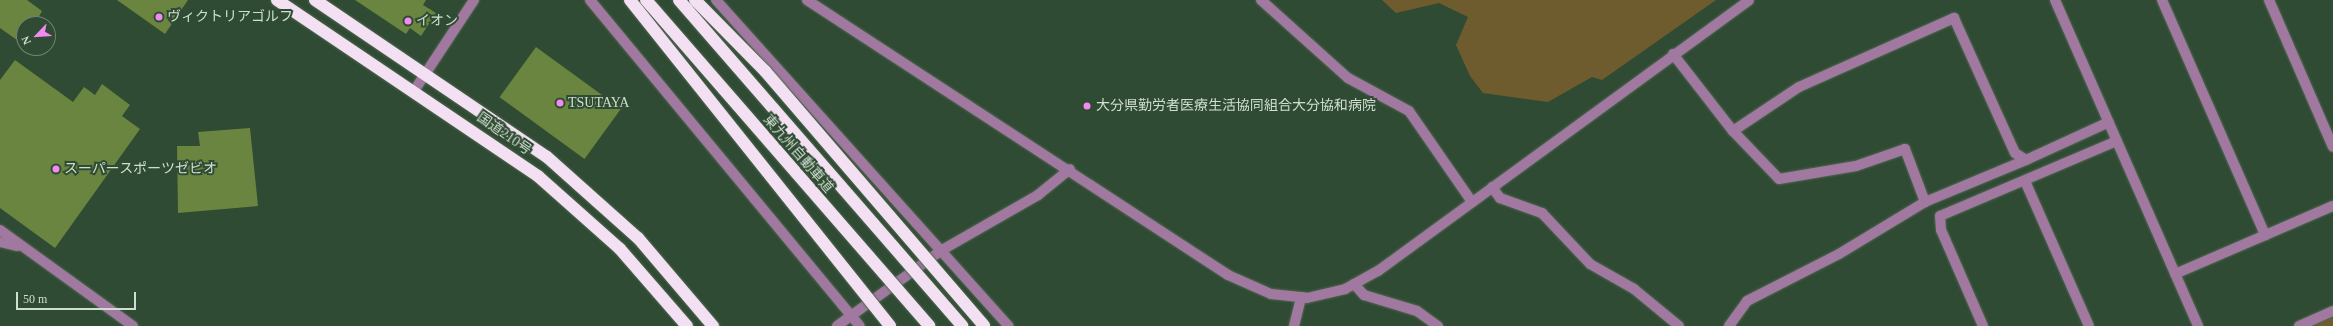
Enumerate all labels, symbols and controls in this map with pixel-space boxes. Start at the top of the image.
place label: ヴィクトリアゴルフ [167,9,293,25]
marker: ヴィクトリアゴルフ [154,12,164,22]
place label: イオン [416,13,458,29]
north arrow [16,16,56,56]
marker: イオン [403,16,413,26]
text: N [19,35,33,47]
place label: TSUTAYA [568,95,629,111]
marker: TSUTAYA [555,98,565,108]
place label: 大分県勤労者医療生活協同組合大分協和病院 [1096,98,1376,114]
marker: 大分県勤労者医療生活協同組合大分協和病院 [1081,100,1093,112]
street label: 国道210号 [473,109,535,159]
street label: 東九州自動車道 [760,112,836,196]
place label: スーパースポーツゼビオ [64,161,218,177]
marker: スーパースポーツゼビオ [51,164,61,174]
scale bar [18,284,138,310]
text: 50 m [23,292,47,306]

